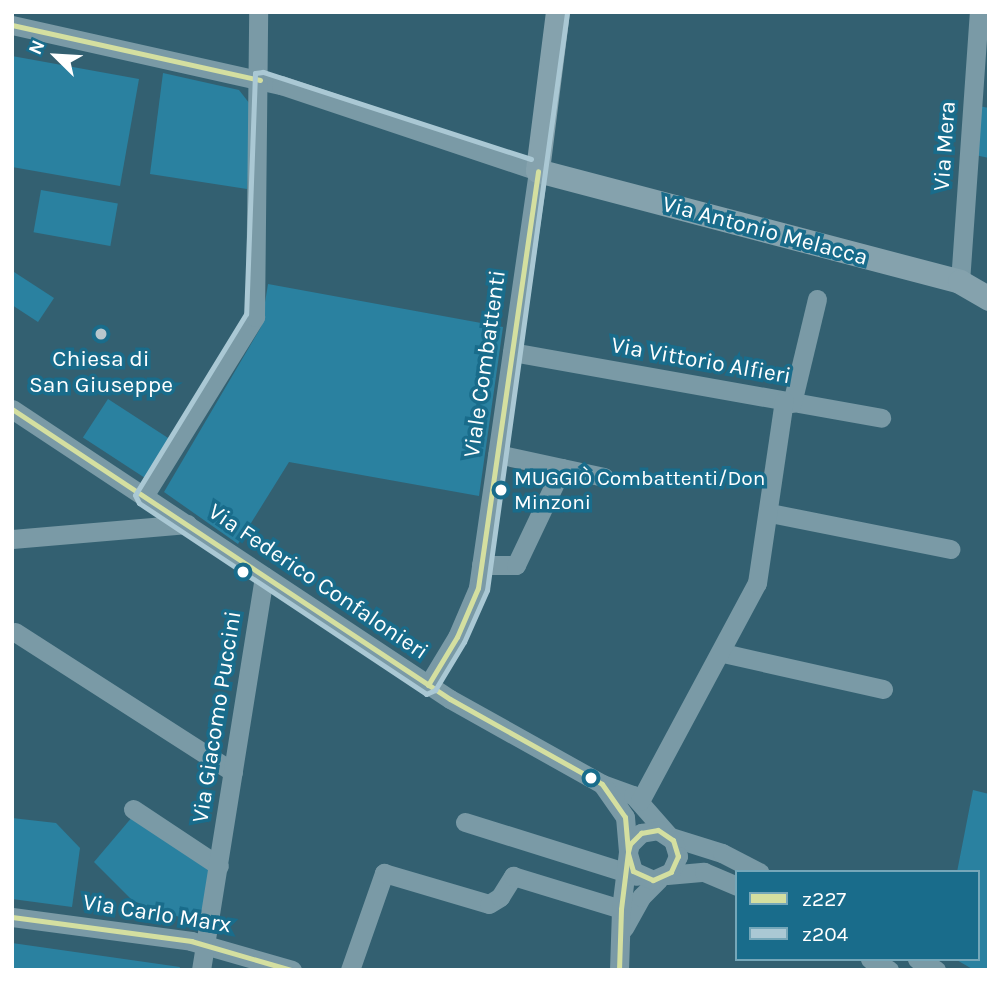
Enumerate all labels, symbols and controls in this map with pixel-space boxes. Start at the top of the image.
north arrow [21,21,91,91]
text: N [24,37,50,58]
street label: Via Mera [928,100,962,192]
street label: Via Antonio Melacca [659,190,871,272]
street label: Viale Combattenti [458,268,512,460]
marker: Chiesa di San Giuseppe [93,326,109,342]
street label: Via Vittorio Alfieri [609,332,793,390]
place label: Chiesa di San Giuseppe [29,345,173,399]
place label: MUGGIÒ Combattenti/Don Minzoni [514,465,765,515]
marker: MUGGIÒ Combattenti/Don Minzoni [494,483,508,497]
street label: Via Federico Confalonieri [203,498,433,666]
unlabelled marker [236,565,250,579]
street label: Via Giacomo Puccini [187,609,247,825]
unlabelled marker [584,771,598,785]
legend [735,870,980,961]
text: z227 [802,887,846,911]
street label: Via Carlo Marx [81,889,233,939]
text: z204 [802,922,848,946]

